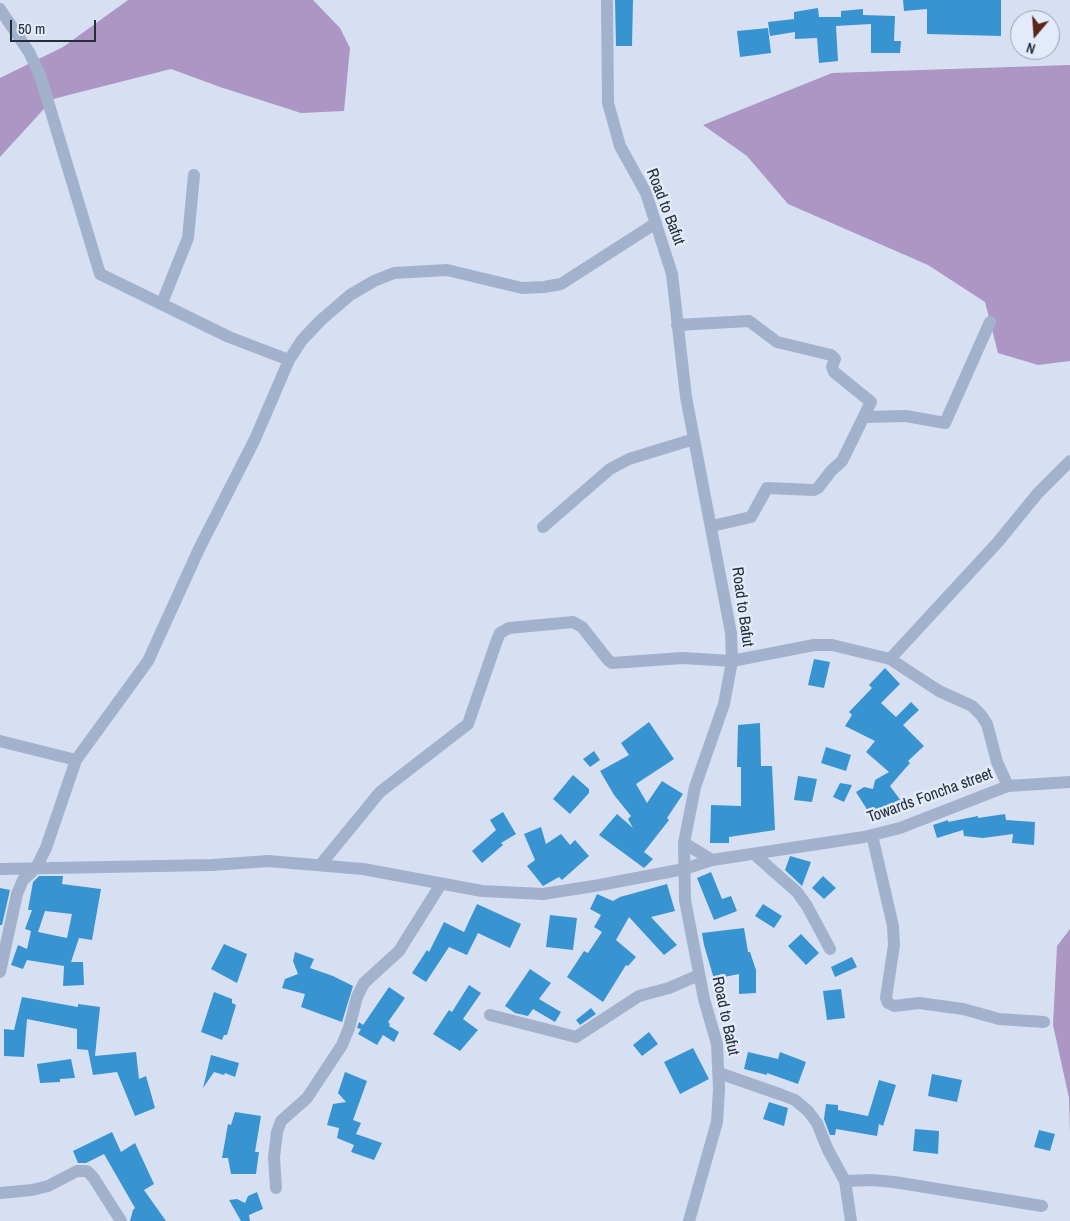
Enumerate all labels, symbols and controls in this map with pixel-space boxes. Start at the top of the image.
scale bar [12,10,99,42]
north arrow [1010,10,1060,60]
text: 50 m [18,18,45,39]
text: N [1024,38,1037,58]
street label: Road to Bafut [642,166,688,248]
street label: Road to Bafut [727,566,757,648]
street label: Towards Foncha street [865,764,995,828]
street label: Road to Bafut [707,975,743,1057]

